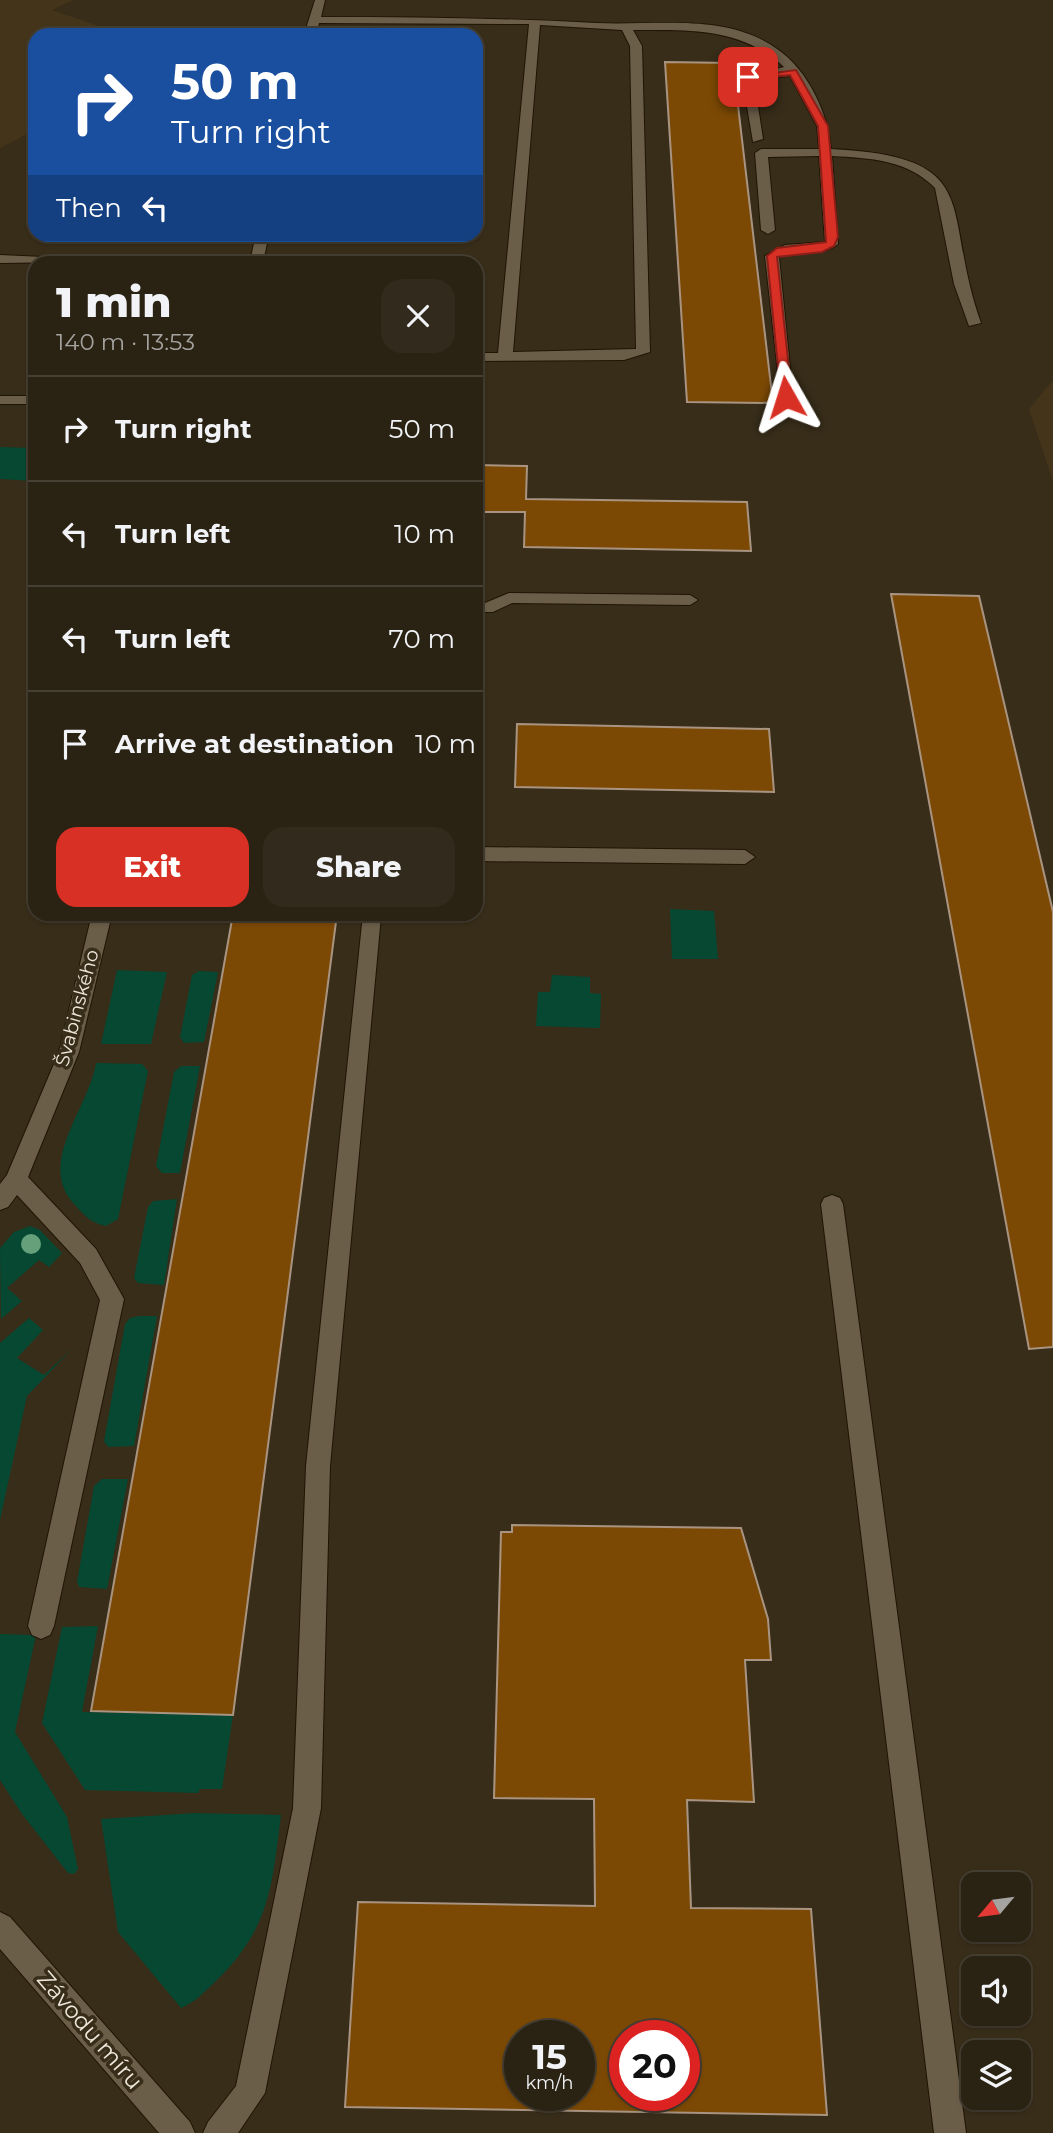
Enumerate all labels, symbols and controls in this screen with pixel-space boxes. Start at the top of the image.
pin [718,47,778,107]
text: 50 m [171,52,299,111]
icon: right [56,56,147,147]
icon: arrive [729,58,767,96]
text: Turn right [171,112,331,151]
icon: left [136,189,174,227]
text: Then [56,192,122,224]
text: 1 min [56,276,172,328]
button: close [381,279,455,353]
text: 140 m · 13:53 [56,328,195,356]
position arrow [749,360,823,434]
icon: right [56,410,94,448]
text: Turn right [115,413,251,445]
text: 50 m [389,413,455,445]
icon: left [56,515,94,553]
text: Turn left [115,518,231,550]
text: 10 m [394,518,455,550]
icon: left [56,620,94,658]
text: Turn left [115,623,231,655]
text: 70 m [389,623,455,655]
icon: arrive [56,725,94,763]
text: Arrive at destination [115,728,394,760]
text: 10 m [415,728,476,760]
button: Exit [56,827,249,907]
button: Share [263,827,455,907]
street label: Švabinského [50,947,104,1069]
north arrow [961,1872,1031,1942]
map controls [961,1872,1031,2110]
button: sound [961,1956,1031,2026]
street label: Závodu míru [31,1965,149,2095]
speed limit sign: 20 [609,2020,700,2111]
text: 15 [532,2035,567,2078]
button: layers [961,2040,1031,2110]
text: km/h [525,2072,574,2094]

